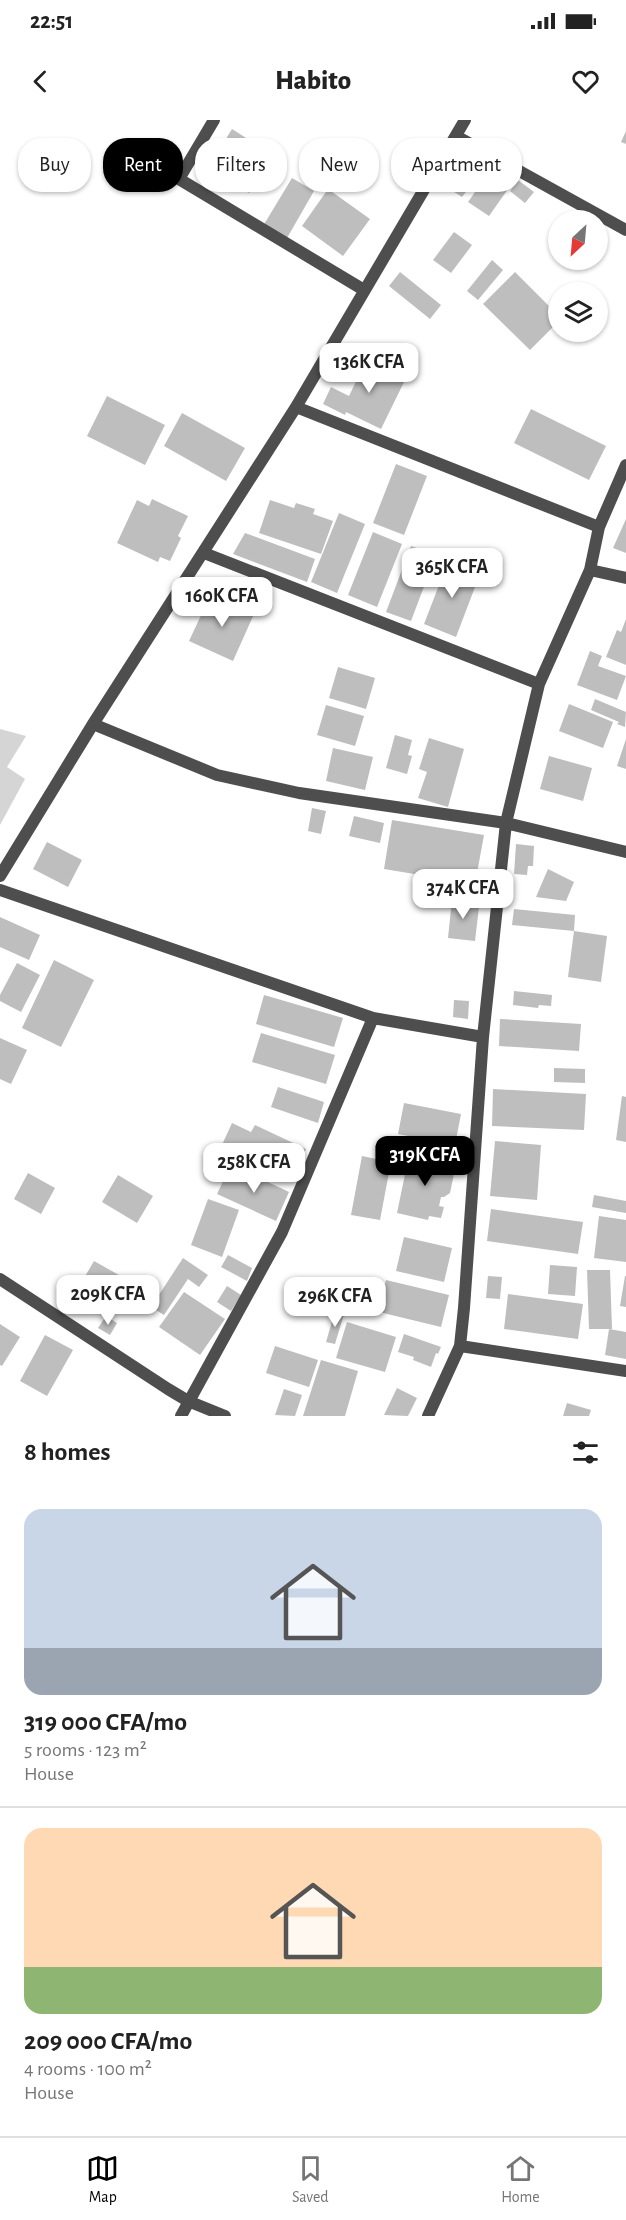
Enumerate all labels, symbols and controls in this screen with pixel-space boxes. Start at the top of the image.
text: 22:51 [30,10,73,32]
icon: back [24,65,57,98]
icon: heart [569,65,602,98]
text: Habito [275,67,351,94]
chip: Buy [18,138,91,192]
chip: Rent [103,138,183,192]
chip: Filters [195,138,287,192]
chip: New [299,138,379,192]
chip: Apartment [391,138,522,192]
north arrow [548,210,608,270]
map controls [548,210,608,342]
button: layers [548,282,608,342]
pin: 136K CFA [307,343,431,394]
text: 136K CFA [333,352,405,372]
pin: 365K CFA [390,548,514,599]
text: 365K CFA [416,557,488,577]
pin: 160K CFA [160,577,284,628]
text: 160K CFA [186,586,258,606]
pin: 374K CFA [401,869,525,920]
text: 374K CFA [427,878,499,898]
pin: 319K CFA [363,1136,487,1187]
pin: 258K CFA [192,1143,316,1194]
text: 319K CFA [389,1145,461,1165]
text: 258K CFA [217,1152,291,1172]
pin: 209K CFA [46,1275,170,1326]
pin: 296K CFA [273,1277,397,1328]
text: 209K CFA [70,1284,146,1304]
text: 296K CFA [298,1286,372,1306]
icon: filters [569,1436,602,1469]
text: 8 homes [24,1439,111,1465]
icon: home [259,1548,367,1656]
text: 319 000 CFA/mo [24,1709,187,1735]
text: 5 rooms · 123 m² [24,1740,147,1760]
text: House [24,1764,74,1784]
icon: home [259,1867,367,1975]
text: 209 000 CFA/mo [24,2028,192,2054]
text: 4 rooms · 100 m² [24,2059,152,2079]
text: House [24,2083,74,2103]
tab: Map [86,2152,119,2207]
tab: Saved [292,2152,329,2207]
tab: Home [501,2152,540,2207]

